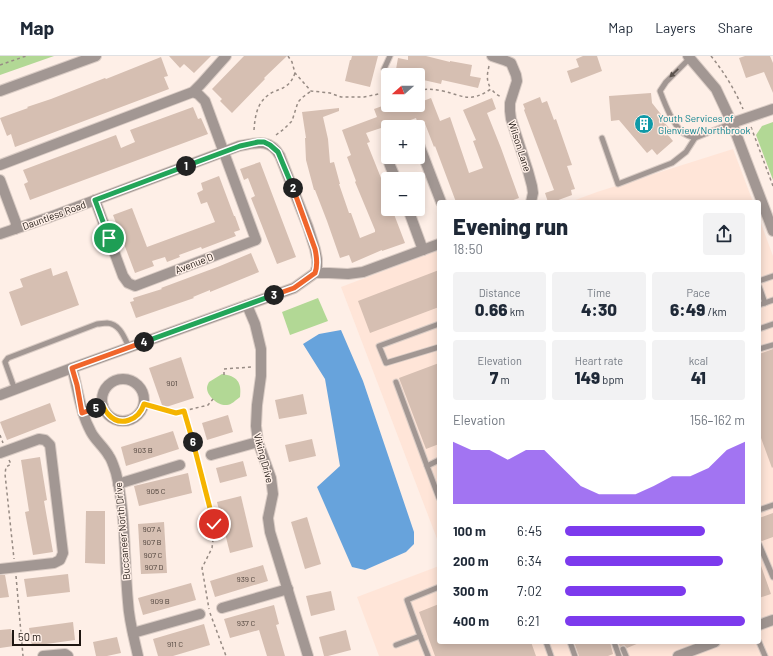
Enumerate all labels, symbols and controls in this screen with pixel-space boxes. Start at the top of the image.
text: Map [20,16,54,39]
text: Map [608,19,633,36]
text: Layers [655,19,696,36]
text: Share [718,19,753,36]
north arrow [381,68,425,112]
map controls [381,68,425,216]
one-way arrow [669,69,679,78]
place label: Youth Services of Glenview/Northbrook [658,112,750,136]
building icon: Youth Services of Glenview/Northbrook [633,113,655,135]
street label: Wilson Lane [506,119,534,173]
button: + [381,120,425,164]
pin: 1 [176,156,196,176]
text: 1 [184,159,188,172]
button: − [381,172,425,216]
pin: 2 [283,178,303,198]
text: 2 [290,181,296,194]
street label: Dauntless Road [21,198,87,232]
text: Evening run [453,213,568,239]
button: share [703,213,745,255]
pin [92,221,126,255]
icon: arrive [98,227,120,249]
text: 18:50 [453,241,483,257]
street label: Avenue D [173,250,215,276]
pin: 3 [264,285,284,305]
text: Distance [479,286,521,299]
text: Time [587,286,611,299]
text: Pace [687,286,710,299]
text: 3 [271,288,277,301]
text: 0.66 [475,299,508,319]
text: 4:30 [581,299,617,319]
text: 6:49 [670,299,705,319]
text: km [508,305,524,318]
text: /km [705,305,727,318]
pin: 4 [134,332,154,352]
text: 4 [141,335,147,348]
text: Elevation [478,354,522,367]
text: Heart rate [575,354,623,367]
text: kcal [689,354,708,367]
text: 7 [490,367,498,387]
text: 149 [574,367,600,387]
text: 41 [691,367,706,387]
text: m [498,373,510,386]
text: bpm [600,373,624,386]
house number: 901 [166,378,178,388]
pin: 5 [86,398,106,418]
text: 5 [93,401,99,414]
text: Elevation [453,412,505,428]
text: 156–162 m [690,412,745,428]
pin: 6 [183,432,203,452]
street label: Viking Drive [252,432,276,484]
text: 6 [190,435,196,448]
house number: 903 B [133,445,153,455]
street label: Buccaneer North Drive [112,482,132,580]
house number: 905 C [146,486,166,496]
pin [197,507,231,541]
icon: check [203,513,225,535]
text: 100 m [453,523,486,539]
text: 6:45 [517,523,542,539]
house number: 907 A [143,524,162,534]
house number: 907 B [142,537,162,547]
house number: 907 C [144,550,163,560]
text: 200 m [453,553,489,569]
text: 6:34 [517,553,542,569]
house number: 907 D [144,562,164,572]
house number: 939 C [237,574,256,584]
text: 300 m [453,583,488,599]
text: 7:02 [517,583,542,599]
house number: 909 B [150,596,170,606]
text: 400 m [453,613,489,629]
text: 6:21 [517,613,539,629]
house number: 937 C [237,618,255,628]
scale bar [12,628,81,647]
text: 50 m [18,630,41,643]
house number: 911 C [167,639,183,649]

